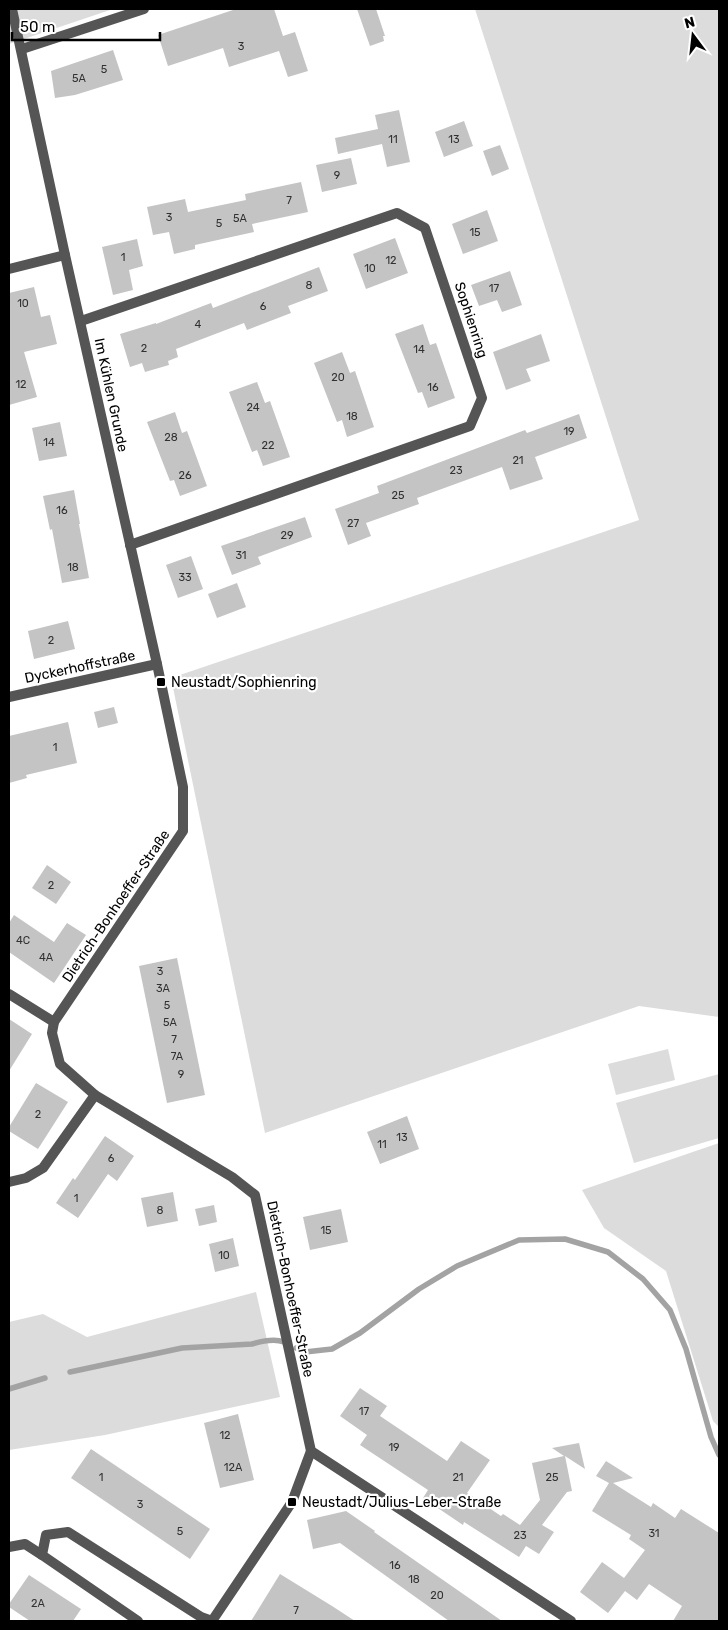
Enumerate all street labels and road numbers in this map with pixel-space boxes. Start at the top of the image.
street label: Sophienring [451,280,491,360]
street label: Im Kühlen Grunde [91,337,131,454]
street label: Dyckerhoffstraße [23,647,137,687]
street label: Dietrich-Bonhoeffer-Straße [59,826,173,985]
street label: Dietrich-Bonhoeffer-Straße [263,1199,317,1379]

